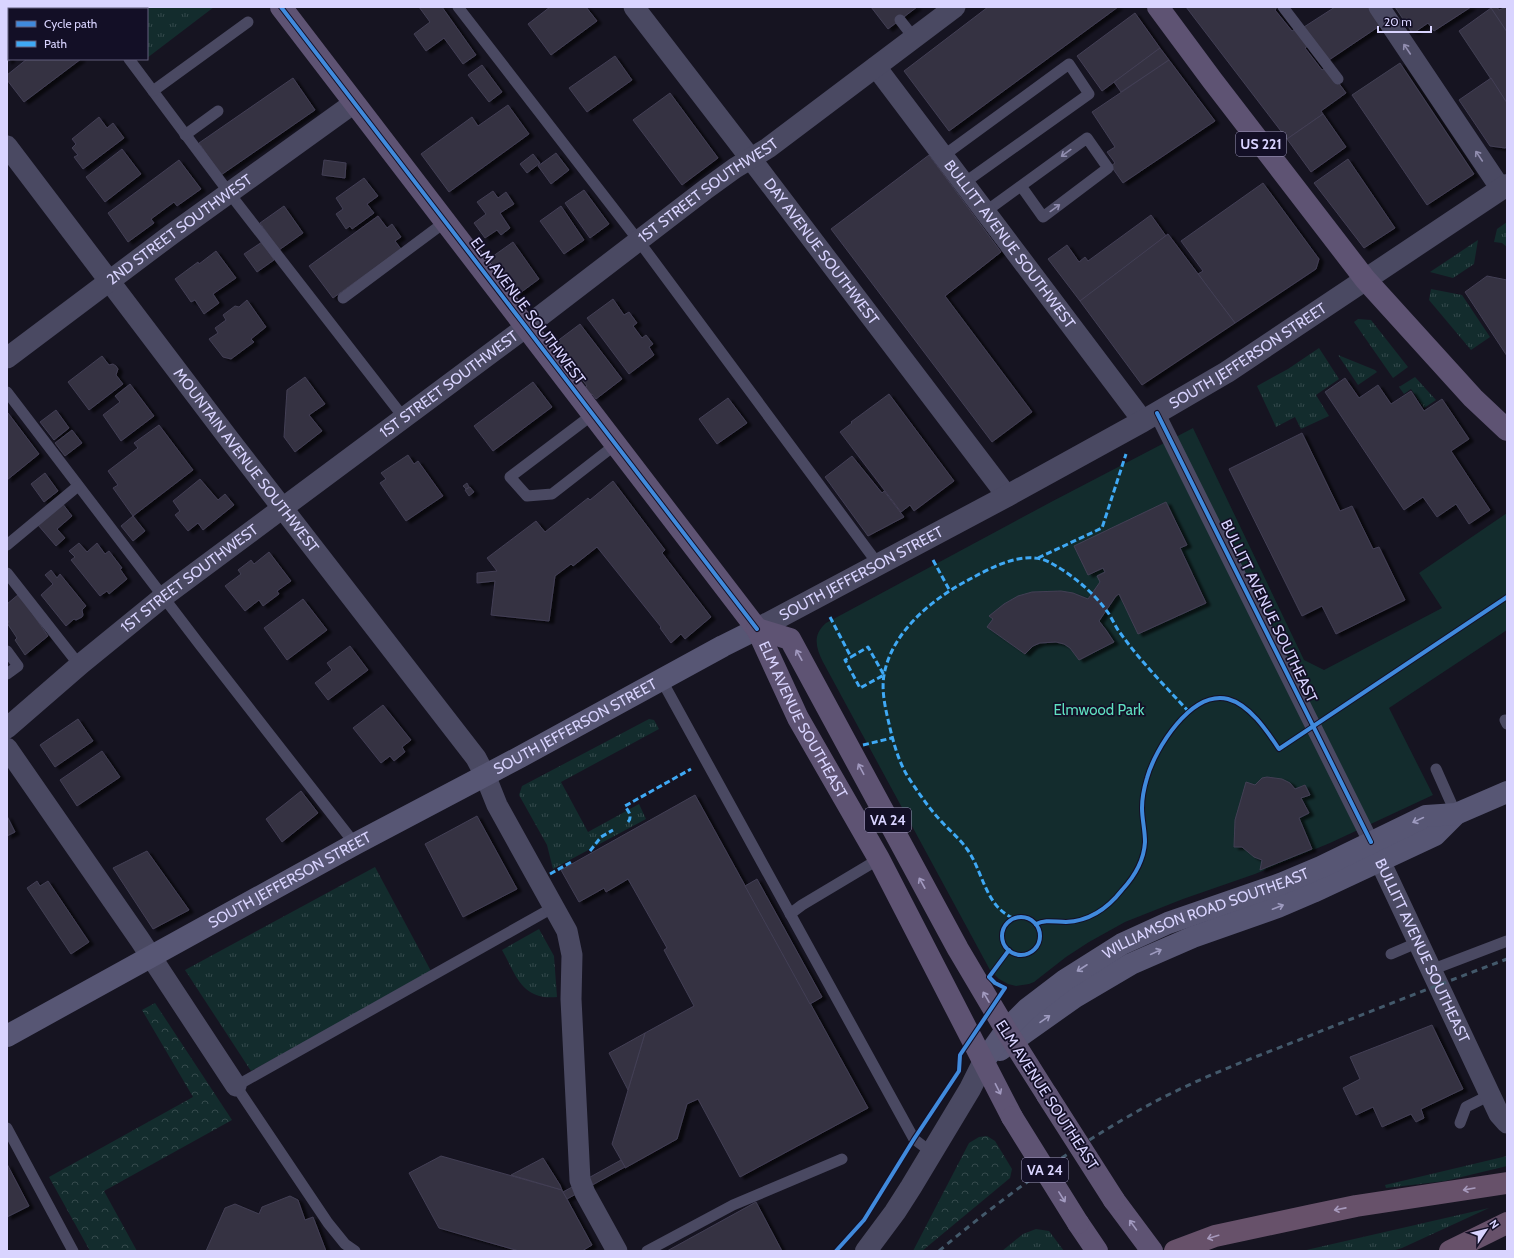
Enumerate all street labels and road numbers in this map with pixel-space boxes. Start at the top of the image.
road number: US 221 [1236,132,1286,156]
street label: 1ST STREET SOUTHWEST [635,134,782,247]
street label: BULLITT AVENUE SOUTHWEST [940,156,1079,332]
street label: 2ND STREET SOUTHWEST [103,170,256,289]
street label: DAY AVENUE SOUTHWEST [760,175,883,328]
street label: ELM AVENUE SOUTHWEST [467,234,589,388]
street label: SOUTH JEFFERSON STREET [1166,299,1330,413]
street label: 1ST STREET SOUTHWEST [376,327,522,442]
street label: MOUNTAIN AVENUE SOUTHWEST [170,365,323,556]
street label: BULLITT AVENUE SOUTHEAST [1217,517,1321,705]
street label: 1ST STREET SOUTHWEST [117,520,262,637]
street label: SOUTH JEFFERSON STREET [776,523,946,625]
street label: ELM AVENUE SOUTHEAST [755,638,851,801]
street label: SOUTH JEFFERSON STREET [491,675,660,778]
road number: VA 24 [865,808,911,832]
street label: SOUTH JEFFERSON STREET [205,828,374,932]
street label: BULLITT AVENUE SOUTHEAST [1371,856,1473,1046]
street label: WILLIAMSON ROAD SOUTHEAST [1099,864,1311,963]
street label: ELM AVENUE SOUTHEAST [992,1017,1102,1173]
road number: VA 24 [1022,1158,1068,1182]

